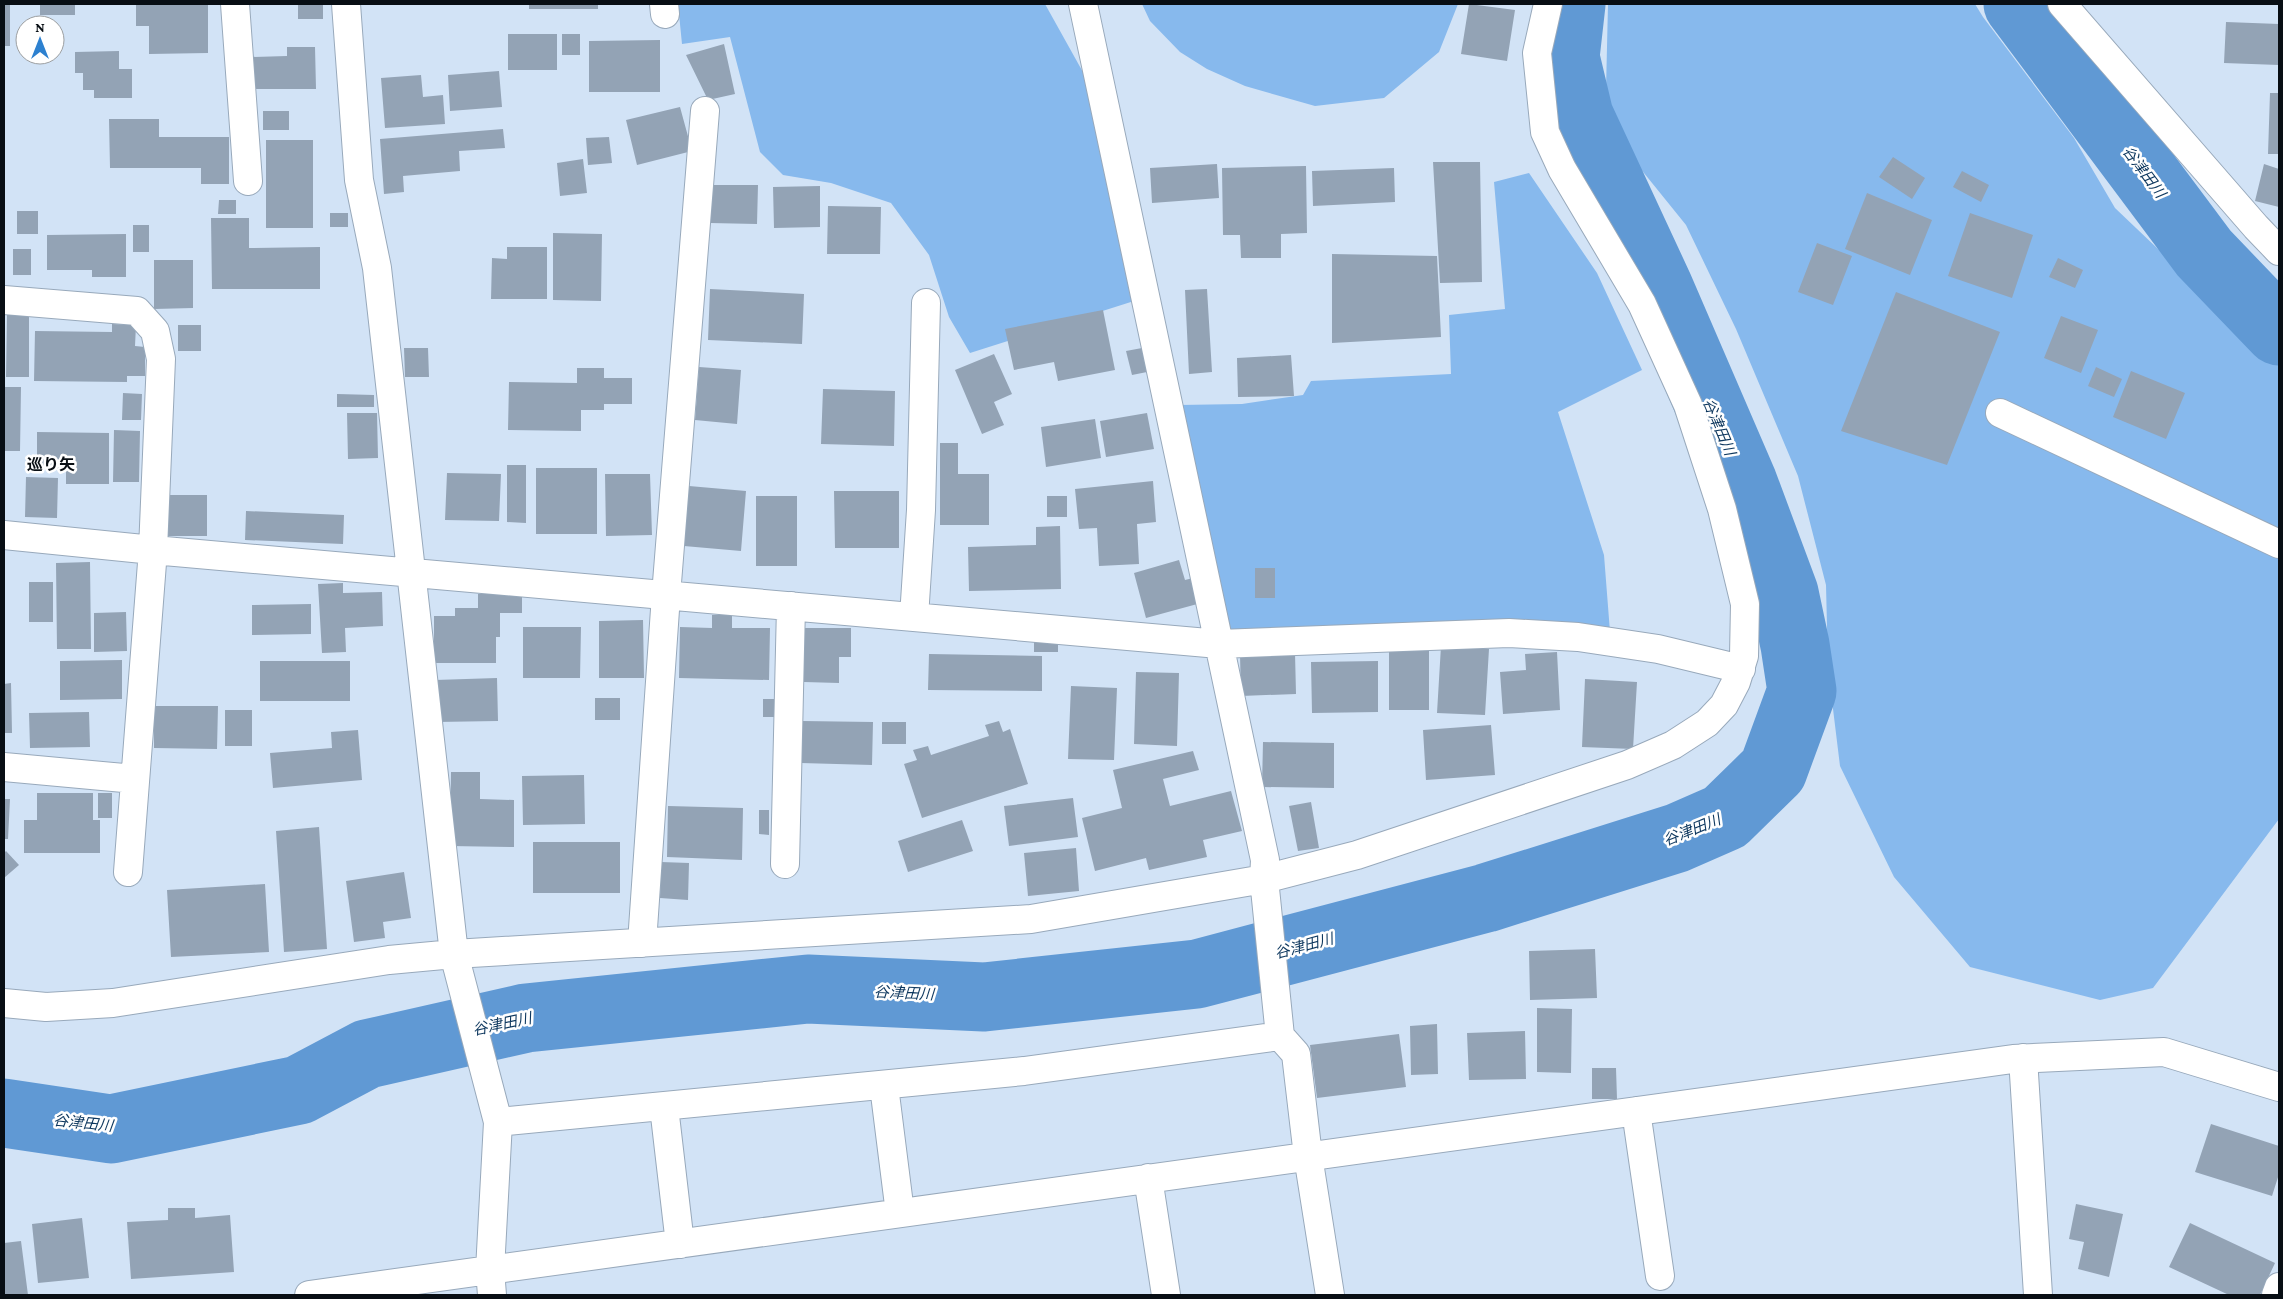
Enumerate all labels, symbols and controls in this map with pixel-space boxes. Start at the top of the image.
north arrow [15,15,65,65]
text: N [35,19,45,35]
water label: 谷津田川 [2120,143,2170,202]
water label: 谷津田川 [1700,396,1739,460]
district label: 巡り矢 [27,456,75,473]
water label: 谷津田川 [1661,811,1725,849]
water label: 谷津田川 [1273,930,1337,961]
water label: 谷津田川 [874,983,936,1003]
water label: 谷津田川 [471,1010,535,1038]
water label: 谷津田川 [52,1112,116,1134]

